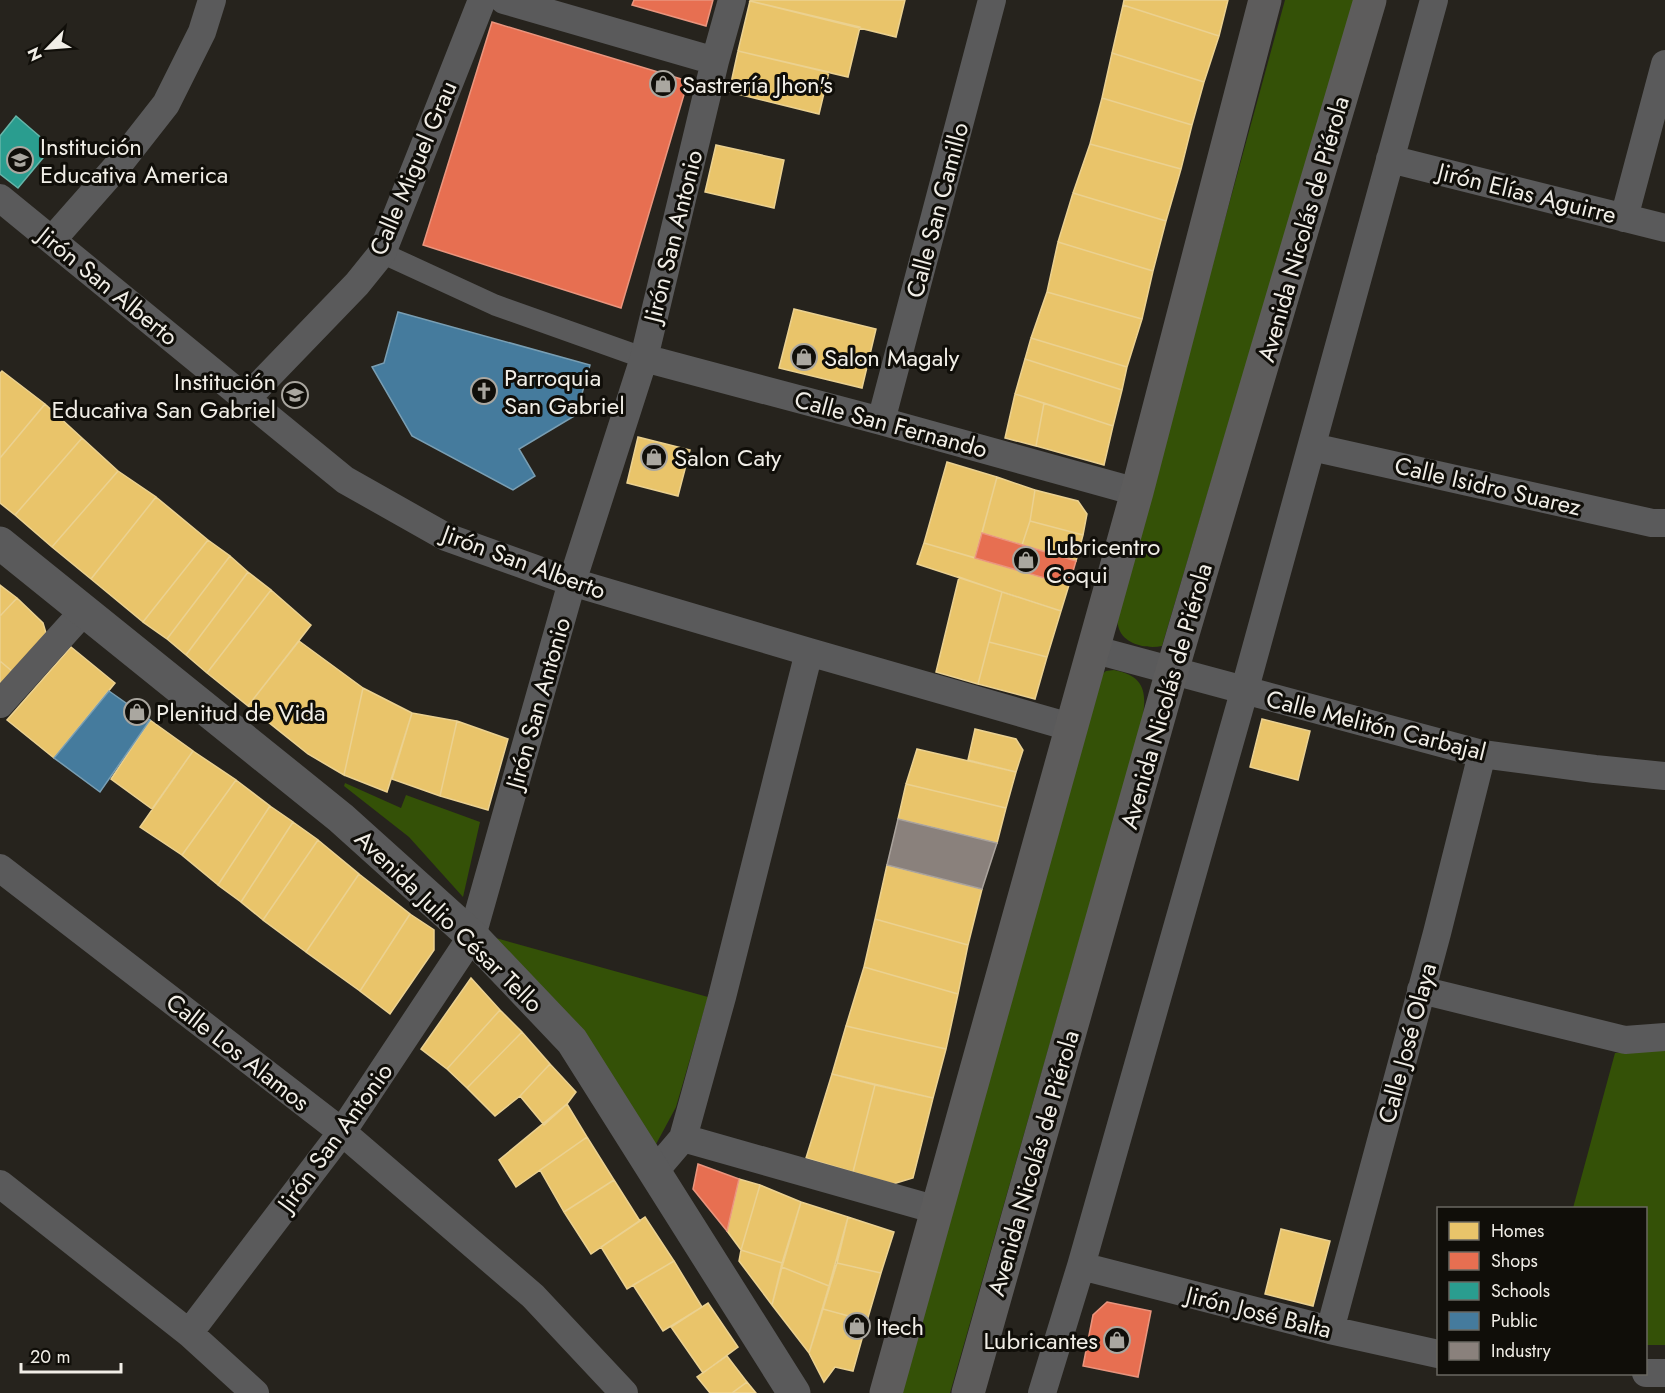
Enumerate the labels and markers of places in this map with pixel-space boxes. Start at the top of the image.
place label: Sastrería Jhon's [682,67,833,102]
shop icon: Sastrería Jhon's [648,69,678,99]
place label: Institución Educativa America [40,129,228,192]
school or university icon: Institución Educativa America [5,145,35,175]
place label: Salon Magaly [824,340,960,375]
shop icon: Salon Magaly [789,342,819,372]
place label: Parroquia San Gabriel [504,360,625,423]
place label: Institución Educativa San Gabriel [52,364,276,427]
church icon: Parroquia San Gabriel [469,376,499,406]
school or university icon: Institución Educativa San Gabriel [280,380,310,410]
place label: Salon Caty [674,440,782,475]
shop icon: Salon Caty [639,442,669,472]
place label: Lubricentro Coqui [1046,529,1160,592]
shop icon: Lubricentro Coqui [1011,545,1041,575]
place label: Plenitud de Vida [156,695,326,730]
shop icon: Plenitud de Vida [122,697,152,727]
place label: Itech [876,1309,924,1344]
shop icon: Itech [842,1311,872,1341]
place label: Lubricantes [984,1323,1098,1358]
shop icon: Lubricantes [1102,1325,1132,1355]

